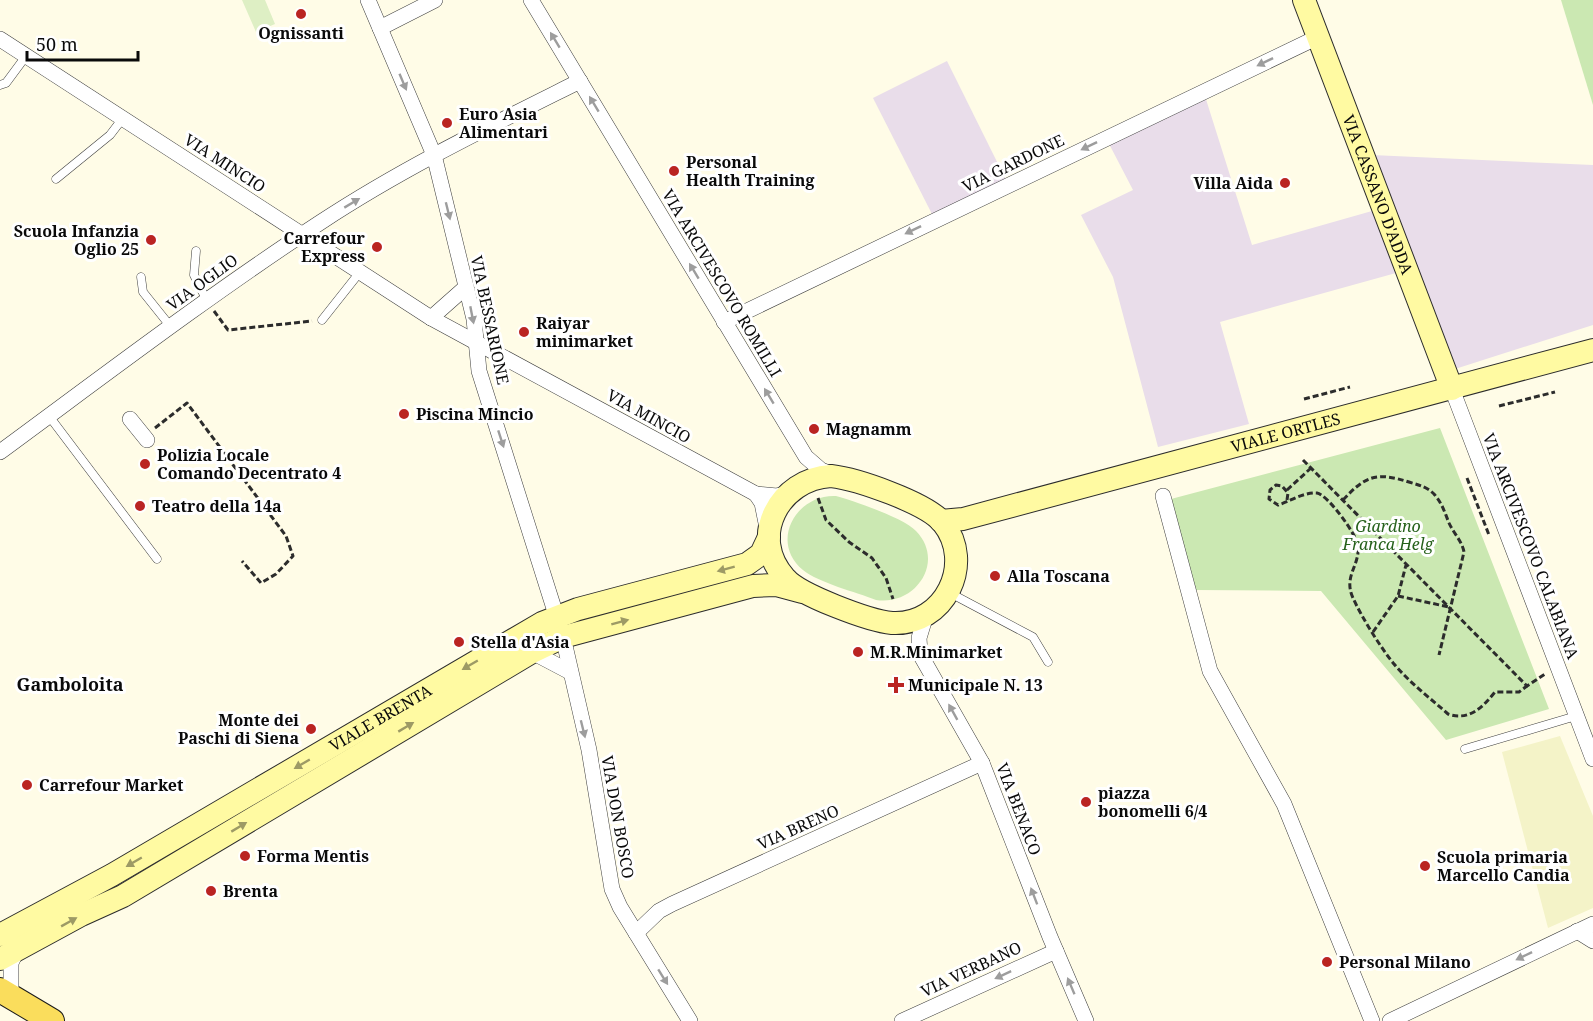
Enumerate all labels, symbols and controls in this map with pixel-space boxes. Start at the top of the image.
marker: Ognissanti [294,7,308,21]
place label: Ognissanti [258,22,344,44]
scale bar [27,24,138,62]
text: 50 m [36,32,78,56]
one-way arrow [550,32,561,48]
one-way arrow [1256,57,1273,66]
one-way arrow [398,73,408,91]
one-way arrow [588,96,599,112]
place label: Euro Asia Alimentari [459,103,548,143]
street label: VIA CASSANO D'ADDA [1338,111,1419,278]
marker: Euro Asia Alimentari [440,116,454,130]
street label: VIA MINCIO [180,129,270,197]
street label: VIA GARDONE [958,129,1068,197]
one-way arrow [1080,141,1097,151]
place label: Personal Health Training [686,151,815,191]
marker: Personal Health Training [667,164,681,178]
place label: Villa Aida [1194,172,1273,194]
marker: Villa Aida [1278,176,1292,190]
street label: VIA ARCIVESCOVO ROMILLI [657,185,787,381]
one-way arrow [344,198,360,209]
one-way arrow [443,202,453,221]
place label: Scuola Infanzia Oglio 25 [14,220,139,260]
one-way arrow [905,226,922,235]
place label: Carrefour Express [283,227,366,267]
marker: Scuola Infanzia Oglio 25 [144,233,158,247]
marker: Carrefour Express [370,240,384,254]
street label: VIA OGLIO [162,249,242,315]
street label: VIA BESSARIONE [466,253,514,387]
one-way arrow [689,263,700,279]
one-way arrow [468,305,477,324]
place label: Raiyar minimarket [536,312,633,352]
marker: Raiyar minimarket [517,325,531,339]
street label: VIA MINCIO [603,384,695,448]
one-way arrow [763,388,774,404]
place label: Piscina Mincio [416,403,534,425]
marker: Piscina Mincio [397,407,411,421]
street label: VIALE ORTLES [1228,407,1343,458]
place label: Magnamm [826,418,912,440]
marker: Magnamm [807,422,821,436]
one-way arrow [497,430,506,448]
street label: VIA ARCIVESCOVO CALABIANA [1478,430,1585,663]
place label: Polizia Locale Comando Decentrato 4 [157,444,341,484]
marker: Polizia Locale Comando Decentrato 4 [138,457,152,471]
place label: Teatro della 14a [152,495,282,517]
marker: Teatro della 14a [133,499,147,513]
park label: Giardino Franca Helg [1341,515,1435,555]
one-way arrow [717,565,735,575]
place label: Alla Toscana [1007,565,1110,587]
marker: Alla Toscana [988,569,1002,583]
one-way arrow [611,617,629,626]
place label: Stella d'Asia [471,631,570,653]
marker: Stella d'Asia [452,635,466,649]
place label: M.R.Minimarket [870,641,1003,663]
marker: M.R.Minimarket [851,645,865,659]
one-way arrow [461,660,478,670]
district label: Gamboloita [17,672,124,696]
place label: Municipale N. 13 [908,674,1043,696]
marker: Municipale N. 13 [889,678,903,692]
street label: VIALE BRENTA [325,679,436,756]
one-way arrow [948,704,958,721]
place label: Monte dei Paschi di Siena [178,709,299,749]
one-way arrow [579,720,589,738]
marker: Monte dei Paschi di Siena [304,722,318,736]
one-way arrow [398,722,414,733]
street label: VIA DON BOSCO [596,754,640,880]
one-way arrow [294,758,310,769]
street label: VIA BENACO [991,760,1047,858]
place label: Carrefour Market [39,774,184,796]
marker: Carrefour Market [20,778,34,792]
place label: piazza bonomelli 6/4 [1098,782,1207,822]
marker: piazza bonomelli 6/4 [1079,795,1093,809]
street label: VIA BRENO [754,799,842,855]
one-way arrow [231,822,248,832]
place label: Forma Mentis [257,845,369,867]
place label: Scuola primaria Marcello Candia [1437,846,1570,886]
marker: Forma Mentis [238,849,252,863]
one-way arrow [125,857,142,867]
marker: Scuola primaria Marcello Candia [1418,859,1432,873]
place label: Brenta [223,880,278,902]
marker: Brenta [204,884,218,898]
one-way arrow [1029,887,1039,905]
one-way arrow [60,917,77,927]
street label: VIA VERBANO [917,936,1025,1002]
place label: Personal Milano [1339,951,1471,973]
one-way arrow [1515,951,1532,961]
marker: Personal Milano [1320,955,1334,969]
one-way arrow [657,969,668,986]
one-way arrow [994,970,1011,979]
one-way arrow [1066,976,1076,994]

